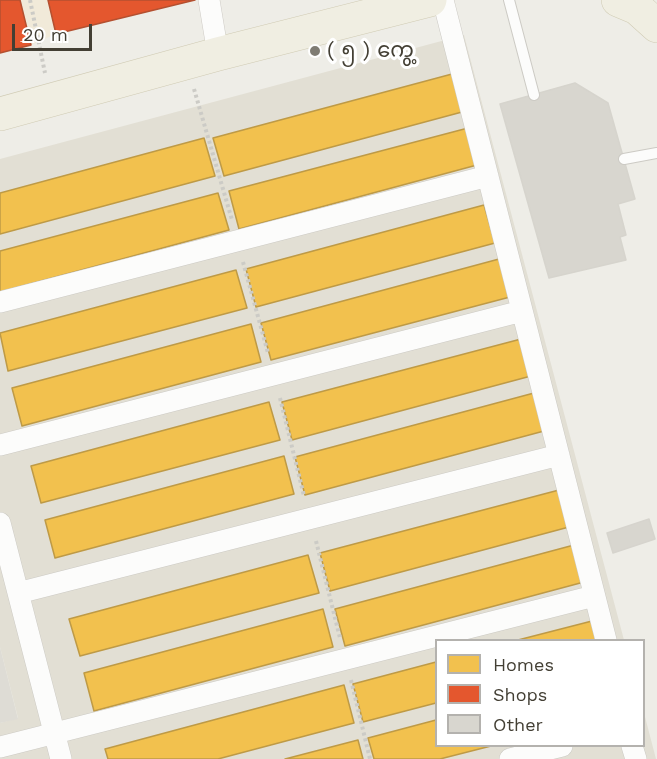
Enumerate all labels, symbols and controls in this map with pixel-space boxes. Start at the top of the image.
scale bar [15,12,94,50]
text: 20 m [23,24,68,45]
place label: ( ၅ ) ကွေ့ [327,38,414,64]
marker: ( ၅ ) ကွေ့ [308,44,322,58]
legend [435,639,645,747]
text: Homes [493,654,554,675]
text: Shops [493,684,547,705]
text: Other [493,714,543,735]

